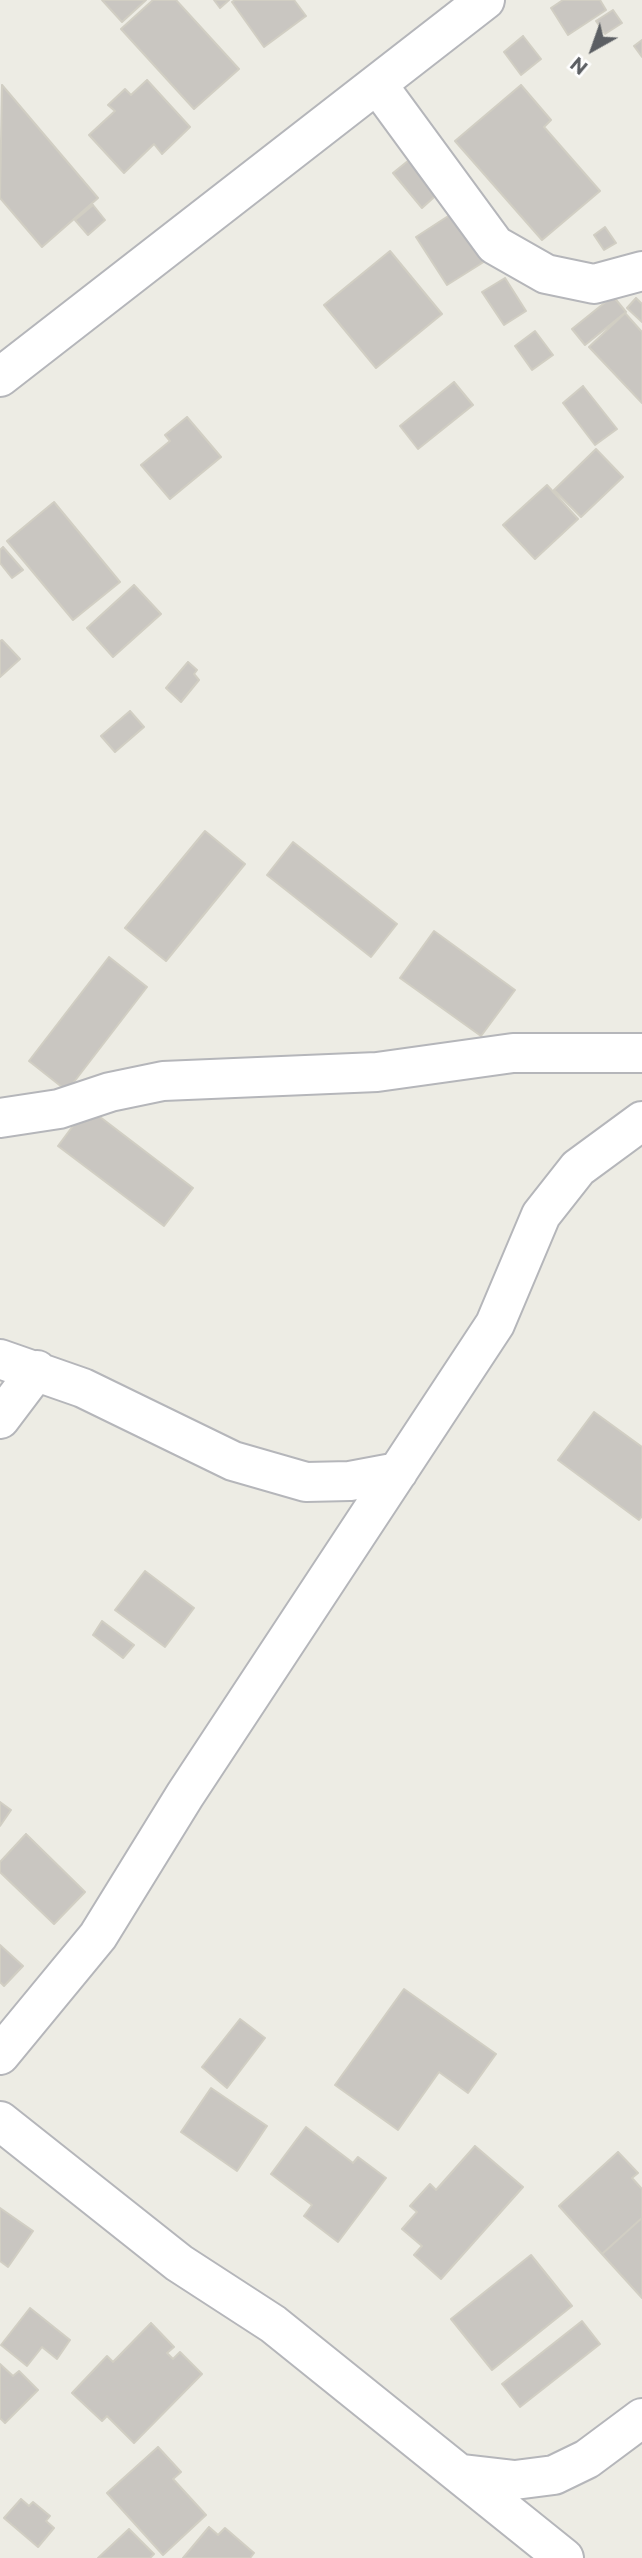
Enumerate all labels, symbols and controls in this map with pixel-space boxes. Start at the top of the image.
north arrow [558,14,628,84]
text: N [566,52,592,79]

